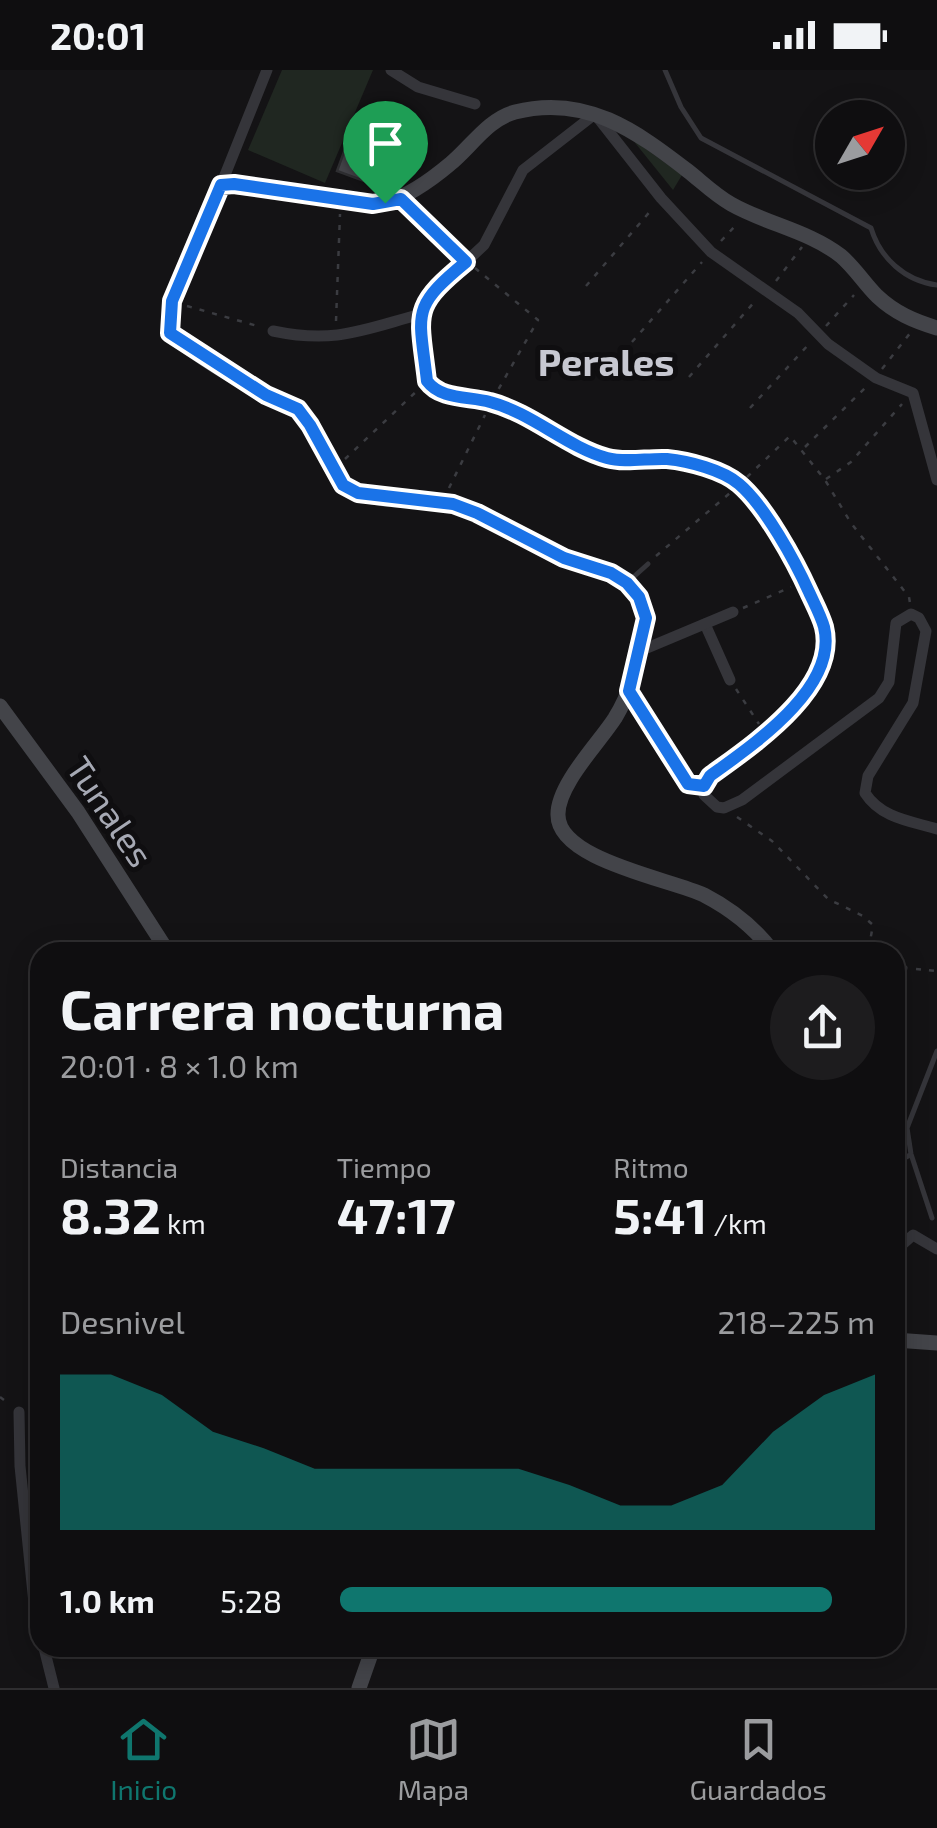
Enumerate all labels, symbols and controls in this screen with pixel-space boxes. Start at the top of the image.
text: 20:01 [50,12,146,58]
north arrow [815,100,905,190]
map controls [815,100,905,190]
pin [343,101,428,204]
icon: arrive [358,116,413,171]
district label: Perales [538,338,674,384]
street label: Tunales [59,748,163,874]
text: Carrera nocturna [60,975,504,1041]
button: share [770,975,875,1080]
text: 20:01 · 8 × 1.0 km [60,1046,299,1084]
text: Distancia [60,1150,178,1184]
text: Tiempo [337,1150,432,1184]
text: Ritmo [613,1150,689,1184]
text: 8.32 [60,1184,161,1244]
text: 47:17 [337,1184,456,1244]
text: 5:41 [613,1184,707,1244]
text: km [161,1206,206,1240]
text: /km [707,1206,767,1240]
text: Desnivel [60,1302,185,1340]
text: 218–225 m [718,1302,875,1340]
text: 1.0 km [60,1581,155,1619]
text: 5:28 [220,1581,282,1619]
tab: Inicio [110,1712,177,1806]
tab: Mapa [398,1712,469,1806]
tab: Guardados [689,1712,827,1806]

